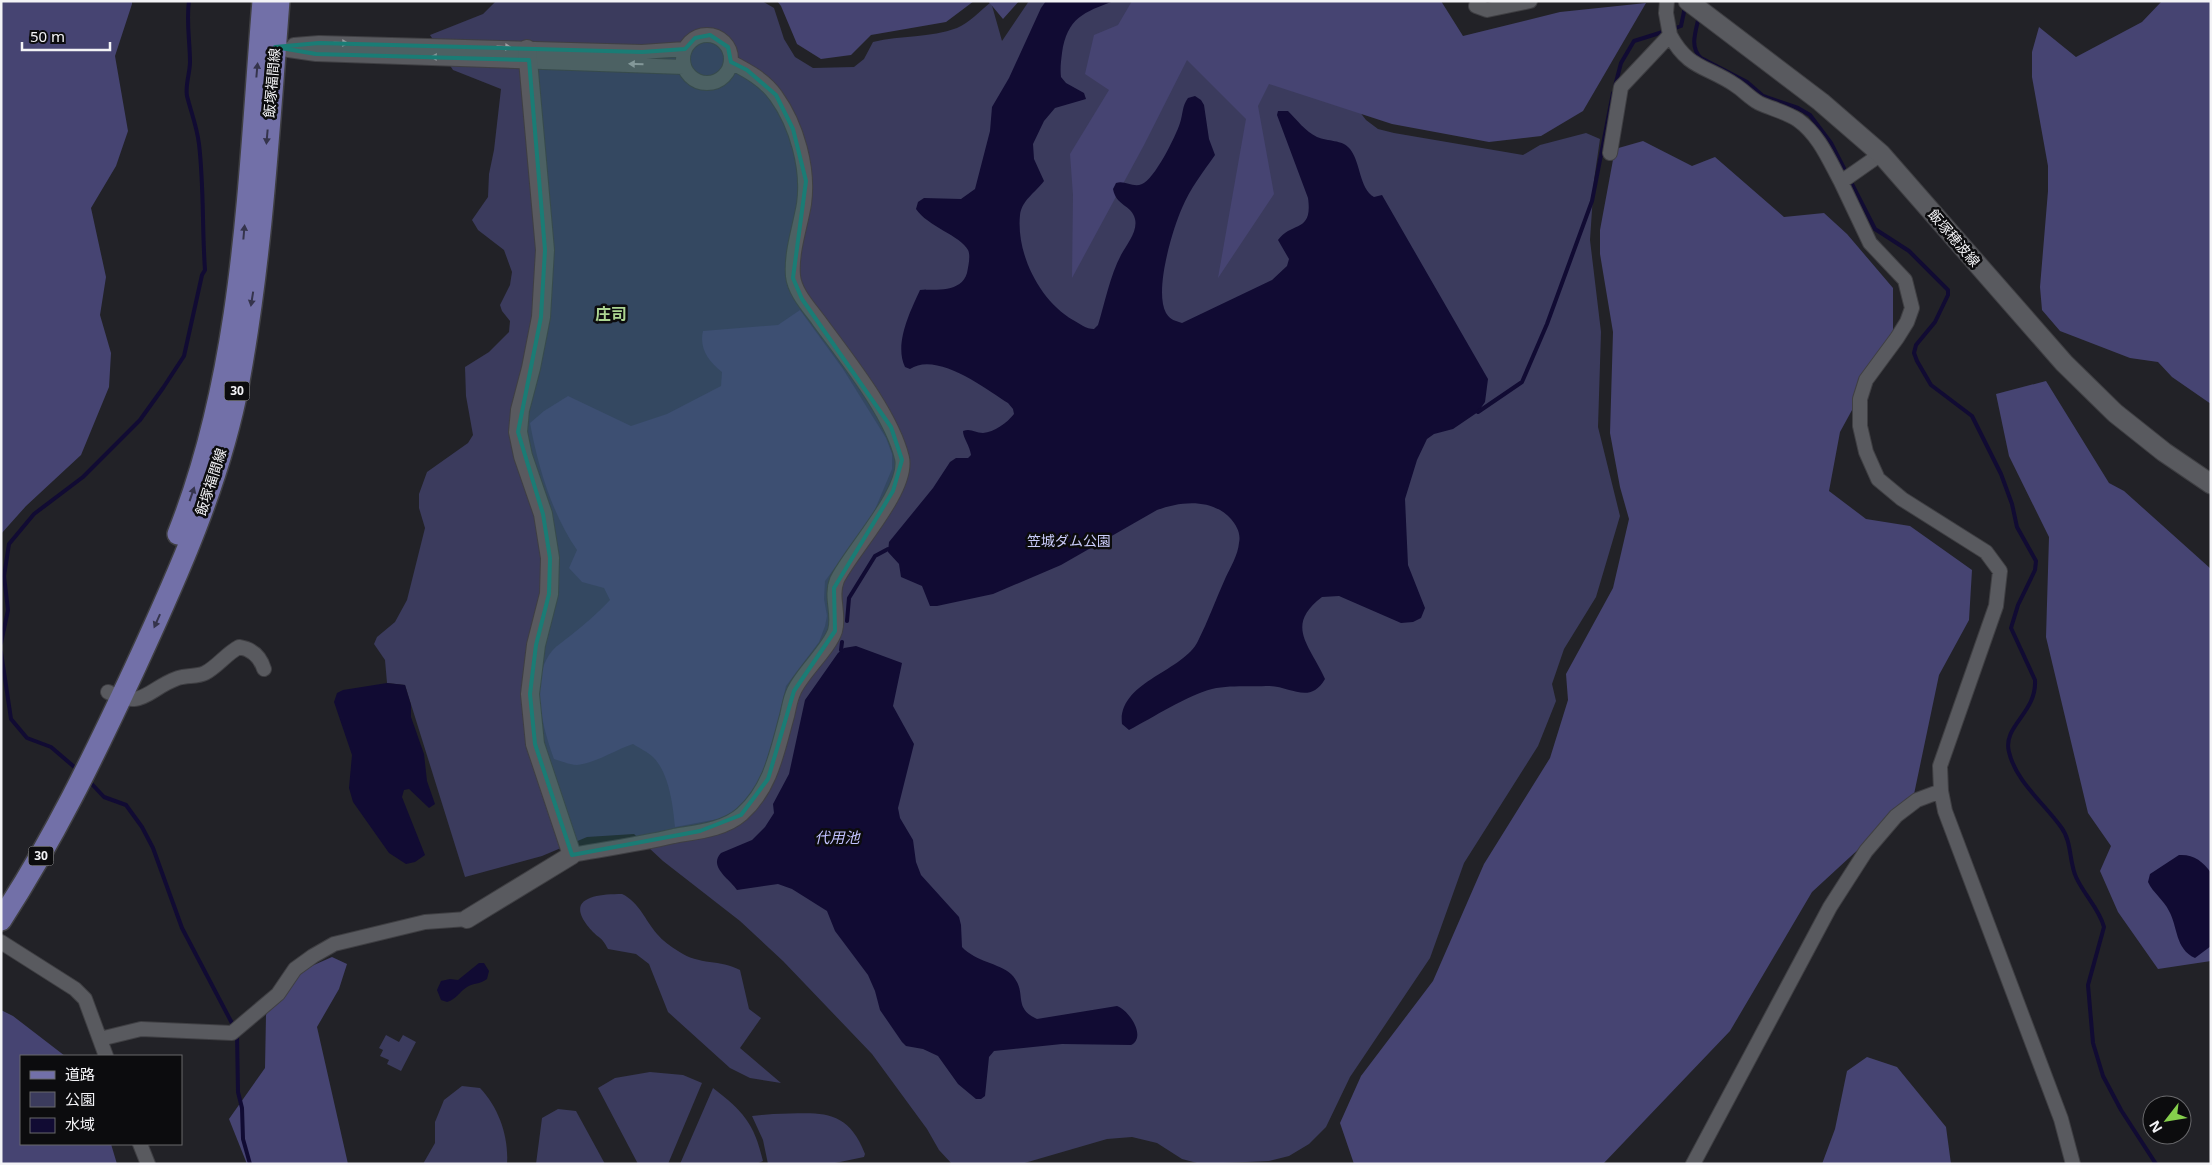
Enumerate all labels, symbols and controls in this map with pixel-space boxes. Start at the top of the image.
scale bar [22,20,110,52]
text: 50 m [30,26,65,46]
one-way arrow [334,39,350,47]
one-way arrow [496,44,512,52]
street label: 飯塚福間線 [259,47,284,119]
one-way arrow [430,53,446,61]
one-way arrow [628,60,644,68]
one-way arrow [254,62,262,78]
one-way arrow [263,129,271,145]
street label: 飯塚穂波線 [1924,205,1985,270]
one-way arrow [240,224,248,240]
one-way arrow [247,291,255,307]
district label: 庄司 [595,303,627,325]
road number: 30 [224,382,250,401]
street label: 飯塚福間線 [191,446,230,518]
one-way arrow [188,486,196,501]
park label: 笠城ダム公園 [1027,531,1111,550]
one-way arrow [152,614,160,628]
water label: 代用池 [814,827,861,847]
road number: 30 [28,846,54,866]
legend [20,1055,182,1145]
text: 道路 [65,1064,95,1084]
text: 公園 [65,1089,95,1109]
north arrow [2142,1095,2192,1145]
text: 水域 [65,1114,95,1134]
text: N [2144,1117,2167,1137]

